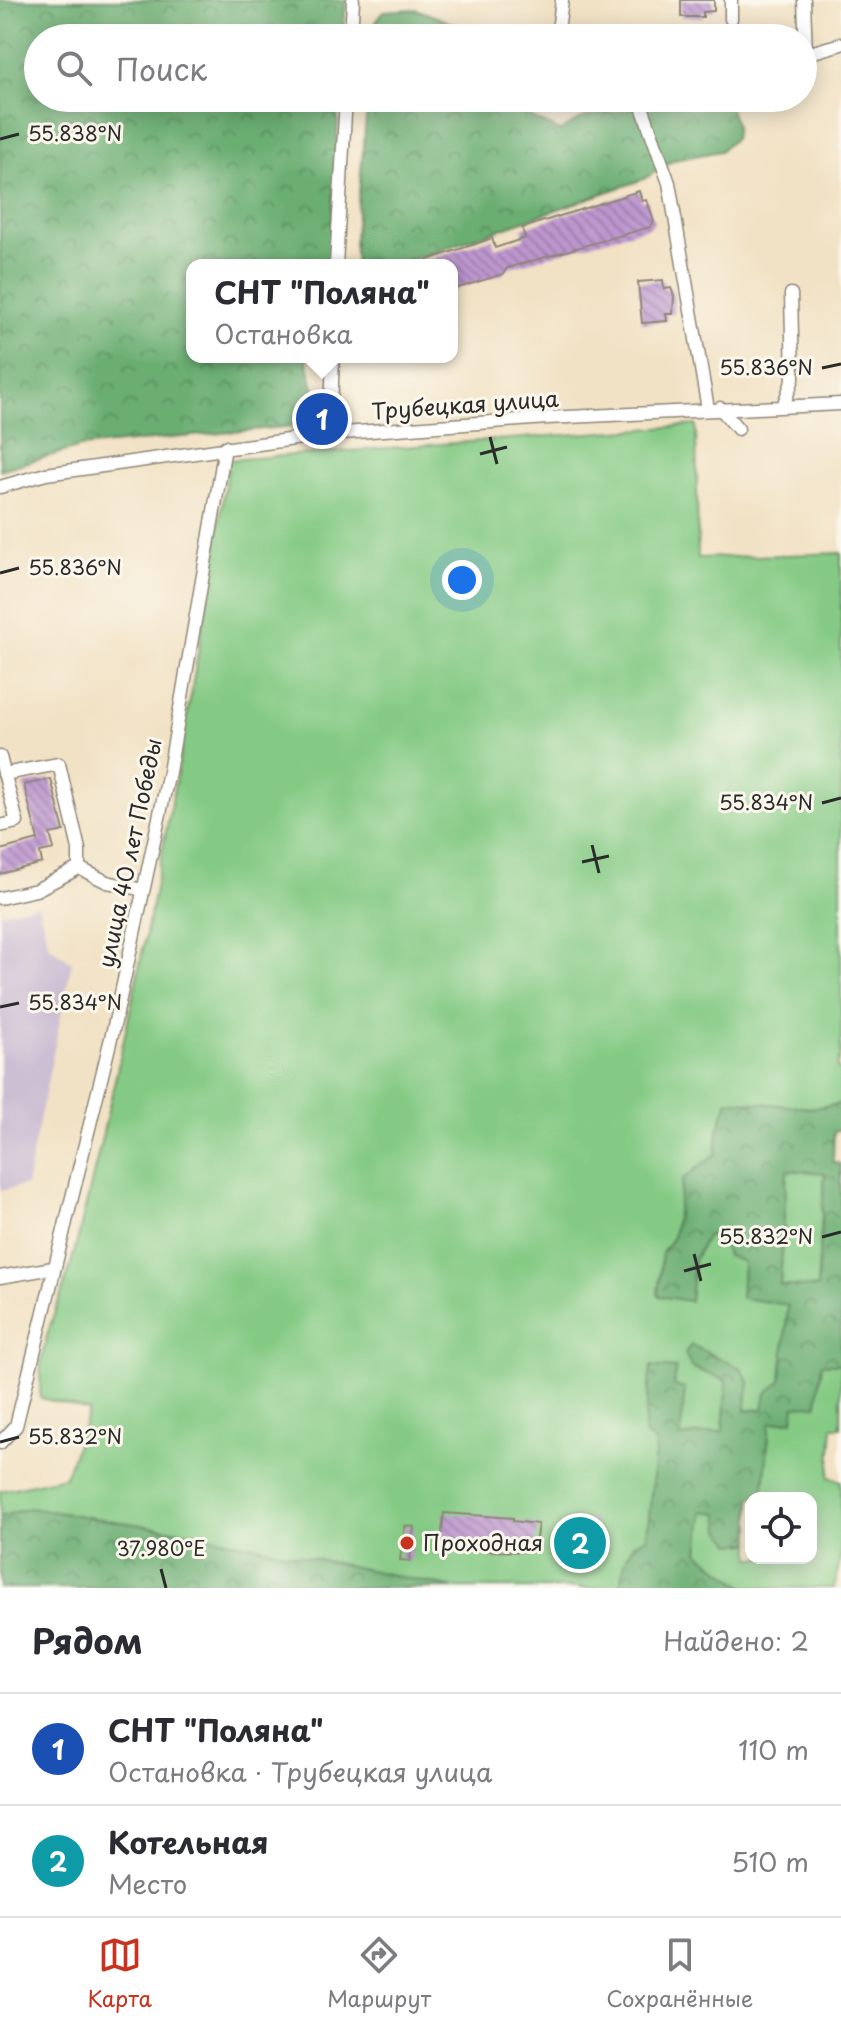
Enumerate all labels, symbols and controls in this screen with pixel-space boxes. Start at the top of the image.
search box [24,24,817,112]
icon: search [52,46,96,90]
text: Поиск [116,46,207,91]
text: 55.838°N [28,118,122,148]
popup [186,259,458,363]
text: СНТ "Поляна" [214,269,430,314]
text: Остановка [214,314,352,353]
text: 55.836°N [719,352,813,382]
street label: Трубецкая улица [370,380,560,427]
pin: 1 [296,389,348,449]
text: 55.836°N [28,552,122,582]
your location [442,560,482,600]
street label: улица 40 лет Победы [88,735,169,970]
text: 55.834°N [719,787,813,817]
text: 55.834°N [28,987,122,1017]
text: 55.832°N [719,1221,813,1251]
text: 55.832°N [28,1421,122,1451]
map controls [745,1492,817,1564]
button: locate [745,1492,817,1564]
pin: 2 [554,1513,606,1573]
place label: Проходная [423,1525,543,1558]
text: 37.980°E [116,1533,206,1563]
marker: Проходная [398,1534,416,1552]
text: Рядом [32,1614,143,1666]
text: Найдено: 2 [663,1621,809,1660]
text: СНТ "Поляна" [108,1707,324,1752]
text: 1 [52,1730,64,1769]
text: 110 m [738,1730,809,1769]
text: Остановка · Трубецкая улица [108,1752,492,1791]
text: Котельная [108,1819,269,1864]
text: 2 [49,1842,67,1881]
text: 510 m [731,1842,809,1881]
text: Место [108,1864,187,1903]
tab: Карта [88,1933,152,2014]
tab: Маршрут [327,1933,431,2014]
tab: Сохранённые [606,1933,753,2014]

